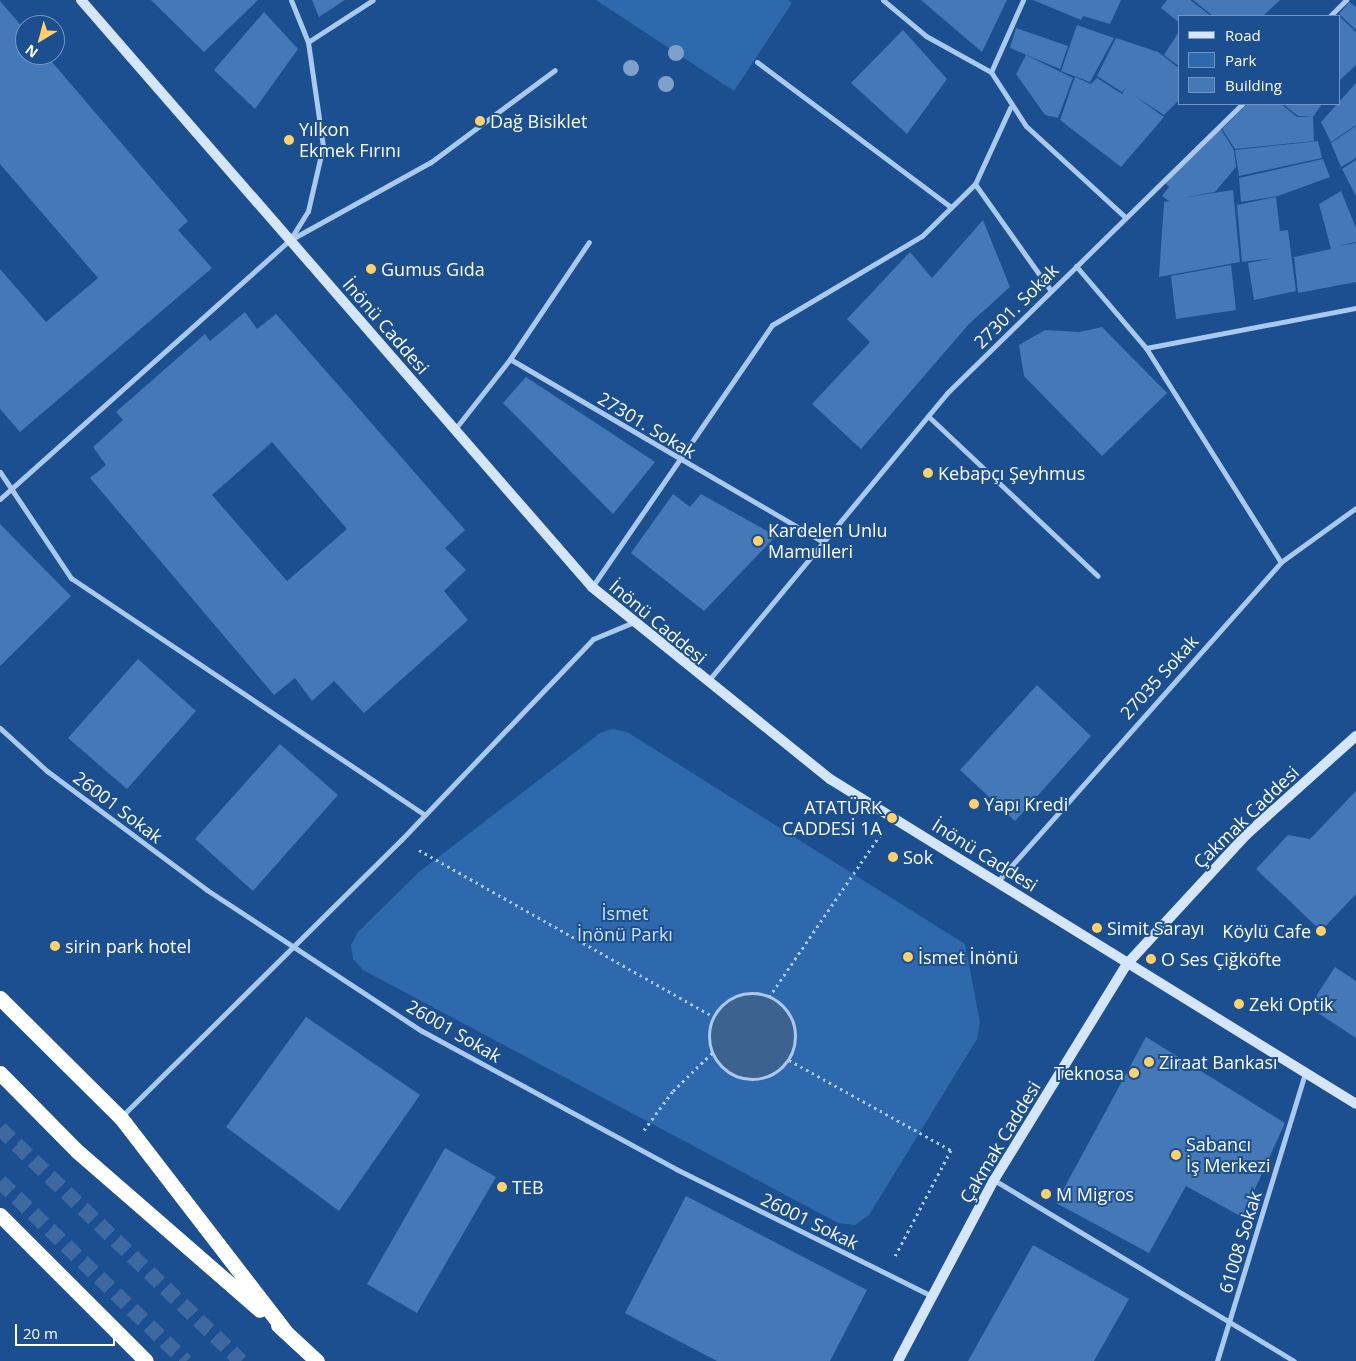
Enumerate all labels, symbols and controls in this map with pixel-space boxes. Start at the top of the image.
north arrow [15,15,65,65]
legend [1178,15,1341,105]
text: Road [1225,25,1261,45]
text: N [21,41,42,63]
text: Park [1225,50,1256,70]
text: Building [1225,75,1282,95]
place label: Dağ Bisiklet [490,110,587,132]
marker: Dağ Bisiklet [474,115,486,127]
place label: Yılkon Ekmek Fırını [299,119,401,162]
marker: Yılkon Ekmek Fırını [283,134,295,146]
place label: Gumus Gıda [381,258,485,280]
street label: 27301. Sokak [969,259,1063,353]
marker: Gumus Gıda [365,263,377,275]
street label: İnönü Caddesi [338,274,434,378]
street label: 27301. Sokak [594,387,700,463]
place label: Kebapçı Şeyhmus [938,462,1085,484]
marker: Kebapçı Şeyhmus [922,467,934,479]
place label: Kardelen Unlu Mamulleri [768,520,888,562]
marker: Kardelen Unlu Mamulleri [752,535,764,547]
street label: İnönü Caddesi [605,575,711,669]
street label: 27035 Sokak [1116,630,1202,724]
street label: Çakmak Caddesi [1189,761,1303,873]
street label: 26001 Sokak [69,767,167,847]
place label: Yapı Kredi [984,793,1068,815]
place label: ATATÜRK CADDESİ 1A [782,797,882,840]
marker: Yapı Kredi [968,798,980,810]
marker: ATATÜRK CADDESİ 1A [886,812,898,824]
street label: İnönü Caddesi [928,814,1042,896]
place label: Sok [903,846,933,868]
marker: Sok [887,851,899,863]
park label: İsmet İnönü Parkı [577,903,673,946]
place label: Simit Sarayı [1107,917,1205,939]
place label: Köylü Cafe [1222,920,1311,942]
marker: Simit Sarayı [1091,922,1103,934]
marker: Köylü Cafe [1315,925,1327,937]
place label: sirin park hotel [65,935,191,957]
marker: sirin park hotel [49,940,61,952]
place label: İsmet İnönü [918,946,1018,968]
place label: O Ses Çiğköfte [1161,948,1281,970]
marker: İsmet İnönü [902,951,914,963]
marker: O Ses Çiğköfte [1145,953,1157,965]
place label: Zeki Optik [1249,993,1334,1015]
street label: 26001 Sokak [403,995,505,1067]
marker: Zeki Optik [1233,998,1245,1010]
place label: Ziraat Bankası [1159,1051,1278,1073]
marker: Ziraat Bankası [1143,1056,1155,1068]
place label: Teknosa [1054,1062,1124,1084]
marker: Teknosa [1128,1067,1140,1079]
street label: Çakmak Caddesi [955,1077,1045,1207]
place label: Sabancı İş Merkezi [1186,1134,1270,1176]
marker: Sabancı İş Merkezi [1170,1149,1182,1161]
place label: TEB [512,1176,544,1198]
marker: TEB [496,1181,508,1193]
place label: M Migros [1056,1183,1134,1205]
street label: 26001 Sokak [758,1188,862,1254]
marker: M Migros [1040,1188,1052,1200]
street label: 61008 Sokak [1214,1188,1266,1296]
scale bar [18,1314,118,1346]
text: 20 m [23,1323,58,1343]

